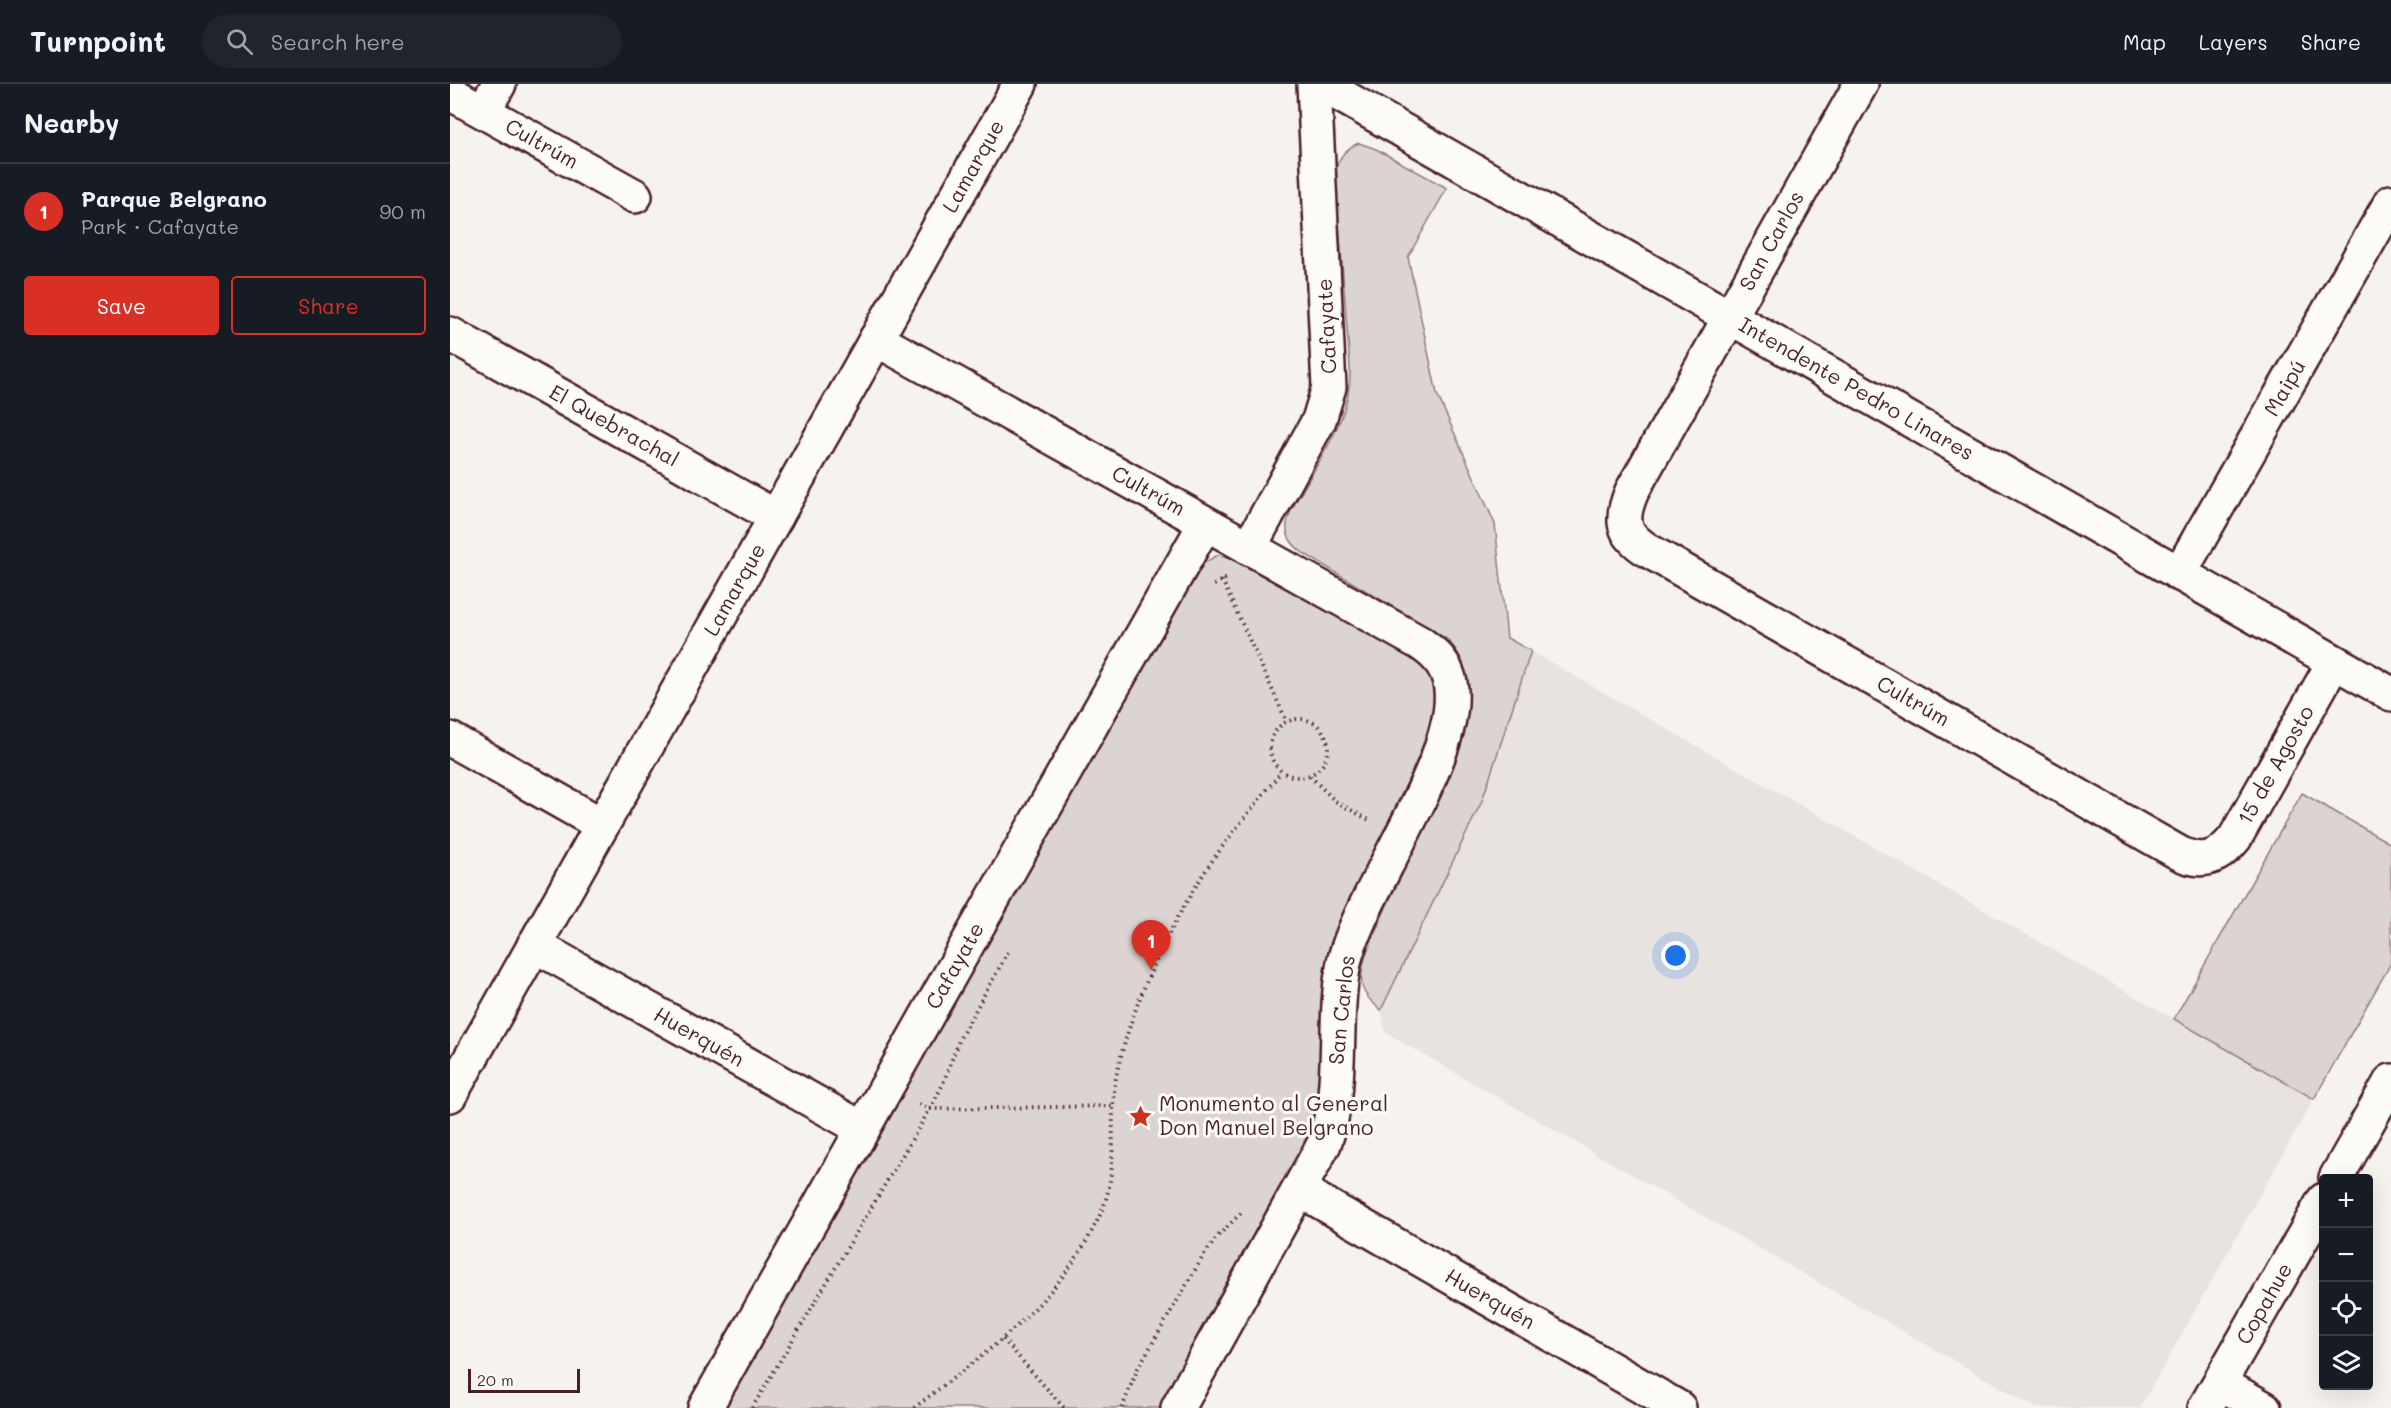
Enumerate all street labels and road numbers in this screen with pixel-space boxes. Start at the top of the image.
street label: Cultrúm [501,112,584,174]
street label: Lamarque [935,114,1009,217]
street label: San Carlos [1732,186,1809,295]
street label: Cafayate [1310,278,1341,375]
street label: Intendente Pedro Linares [1734,310,1979,466]
street label: Maipú [2257,354,2310,420]
street label: El Quebrachal [545,378,684,472]
street label: Cultrúm [1108,459,1191,521]
street label: Lamarque [697,538,770,640]
street label: Cultrúm [1872,669,1955,732]
street label: 15 de Agosto [2230,700,2319,829]
street label: Cafayate [918,917,989,1013]
street label: San Carlos [1321,954,1360,1066]
street label: Huerquén [650,1000,750,1072]
street label: Copahue [2229,1257,2297,1349]
street label: Huerquén [1441,1261,1541,1334]

